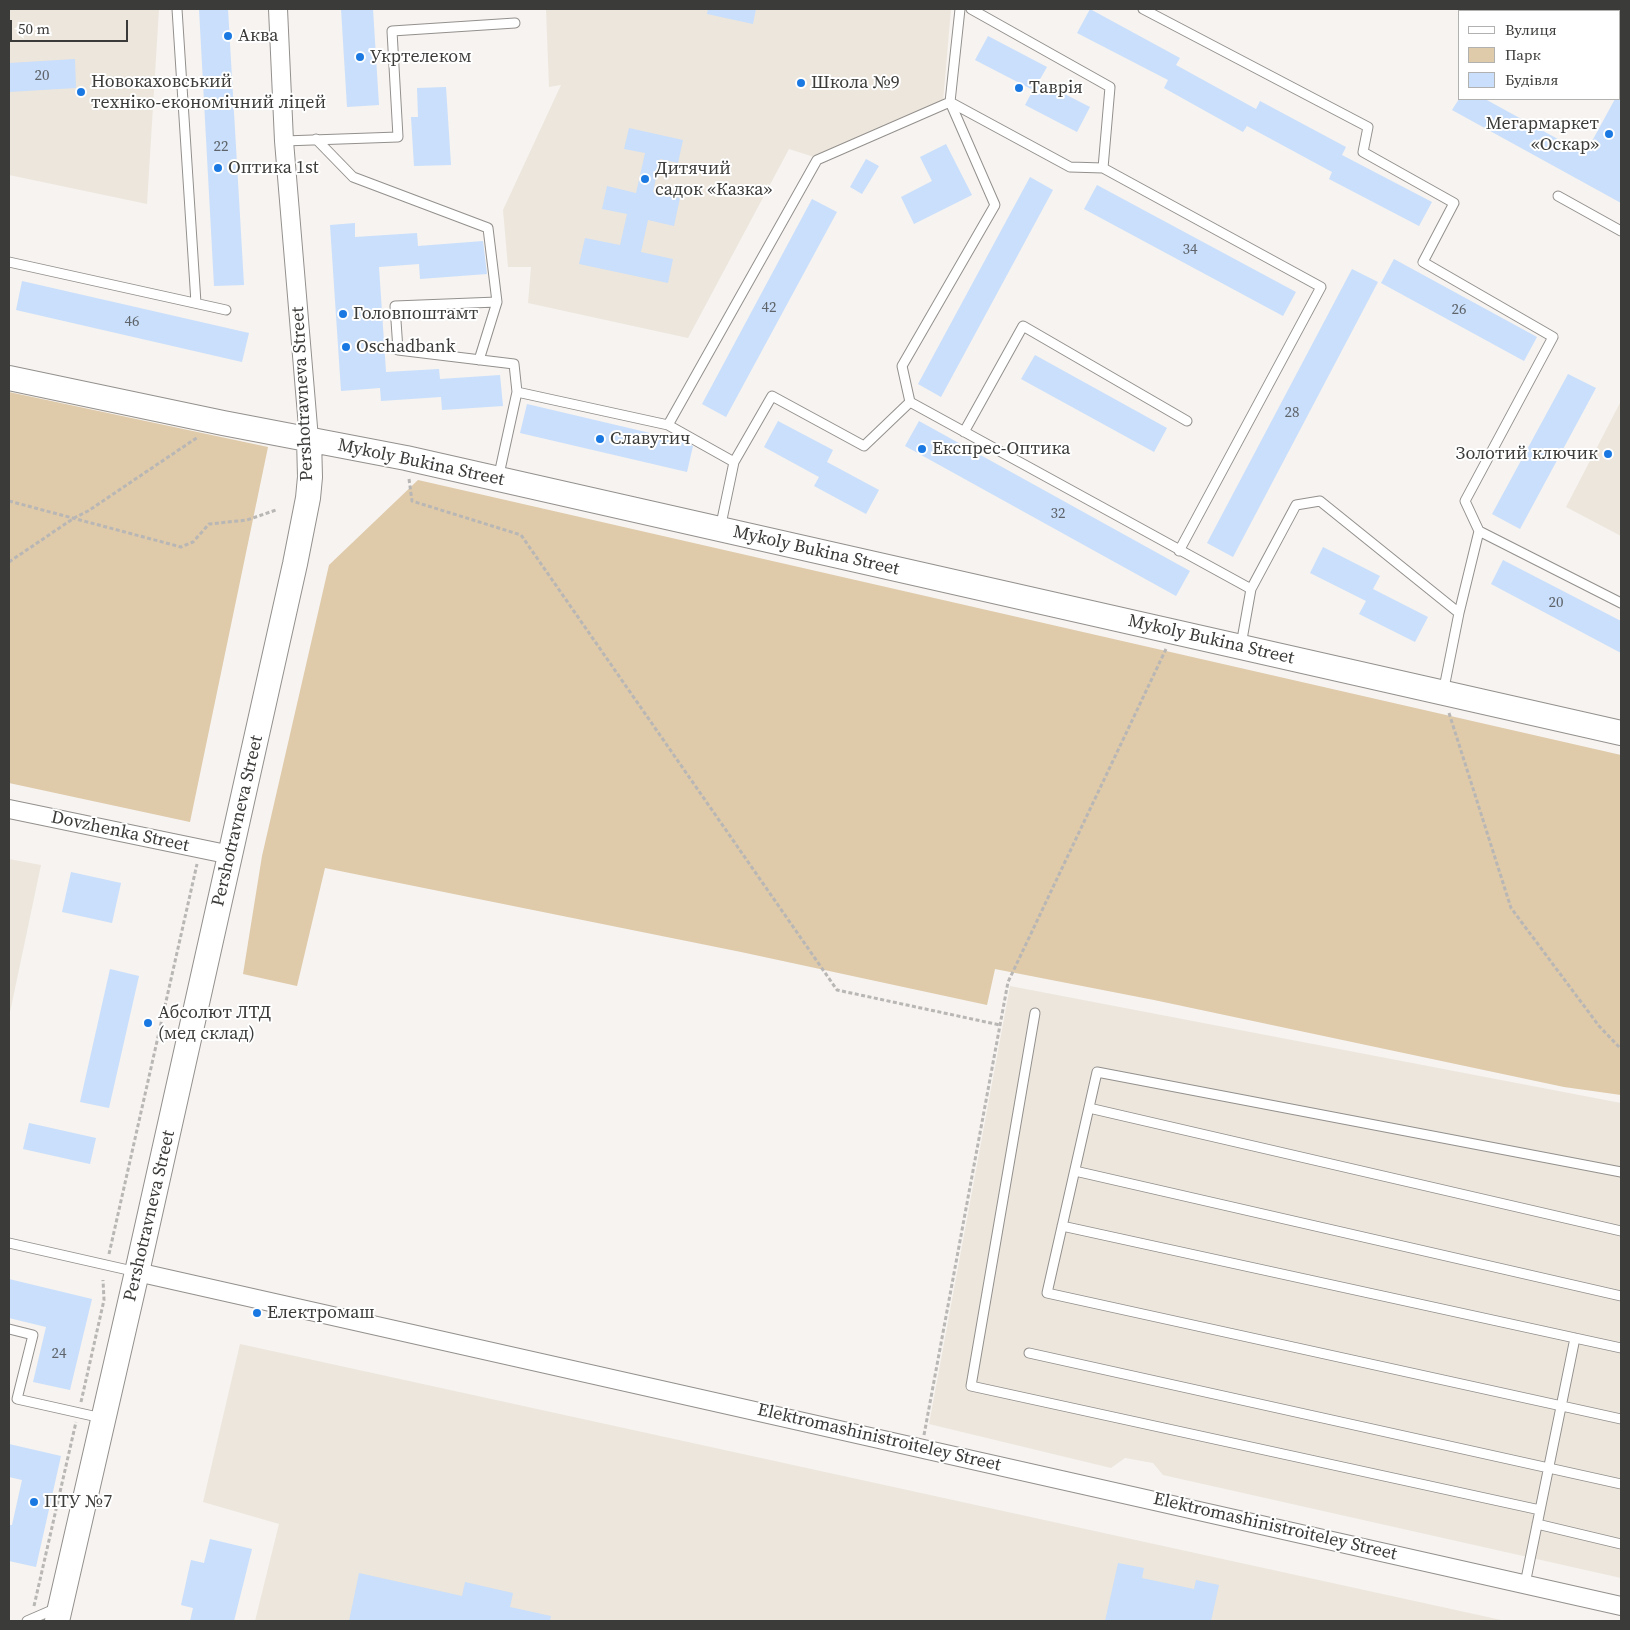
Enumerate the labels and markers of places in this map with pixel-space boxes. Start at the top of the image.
place label: Аква [238,25,278,47]
marker: Аква [222,30,234,42]
place label: Укртелеком [370,46,472,68]
marker: Укртелеком [354,51,366,63]
place label: Новокаховський техніко-економічний ліцей [91,71,326,114]
place label: Школа №9 [811,72,900,94]
marker: Школа №9 [795,77,807,89]
place label: Таврія [1029,77,1083,99]
marker: Таврія [1013,82,1025,94]
marker: Новокаховський техніко-економічний ліцей [75,86,87,98]
place label: Мегармаркет «Оскар» [1486,113,1599,156]
marker: Мегармаркет «Оскар» [1603,128,1615,140]
place label: Оптика 1st [228,157,319,179]
place label: Дитячий садок «Казка» [655,158,772,200]
marker: Оптика 1st [212,162,224,174]
marker: Дитячий садок «Казка» [639,173,651,185]
place label: Головпоштамт [353,303,478,325]
marker: Головпоштамт [337,308,349,320]
place label: Oschadbank [356,336,456,358]
marker: Oschadbank [340,341,352,353]
place label: Славутич [610,428,690,450]
marker: Славутич [594,433,606,445]
place label: Експрес-Оптика [932,438,1070,460]
marker: Експрес-Оптика [916,443,928,455]
place label: Золотий ключик [1455,443,1598,465]
marker: Золотий ключик [1602,448,1614,460]
place label: Абсолют ЛТД (мед склад) [158,1002,271,1044]
marker: Абсолют ЛТД (мед склад) [142,1017,154,1029]
place label: Електромаш [267,1302,375,1324]
marker: Електромаш [251,1307,263,1319]
place label: ПТУ №7 [44,1491,112,1513]
marker: ПТУ №7 [28,1496,40,1508]

